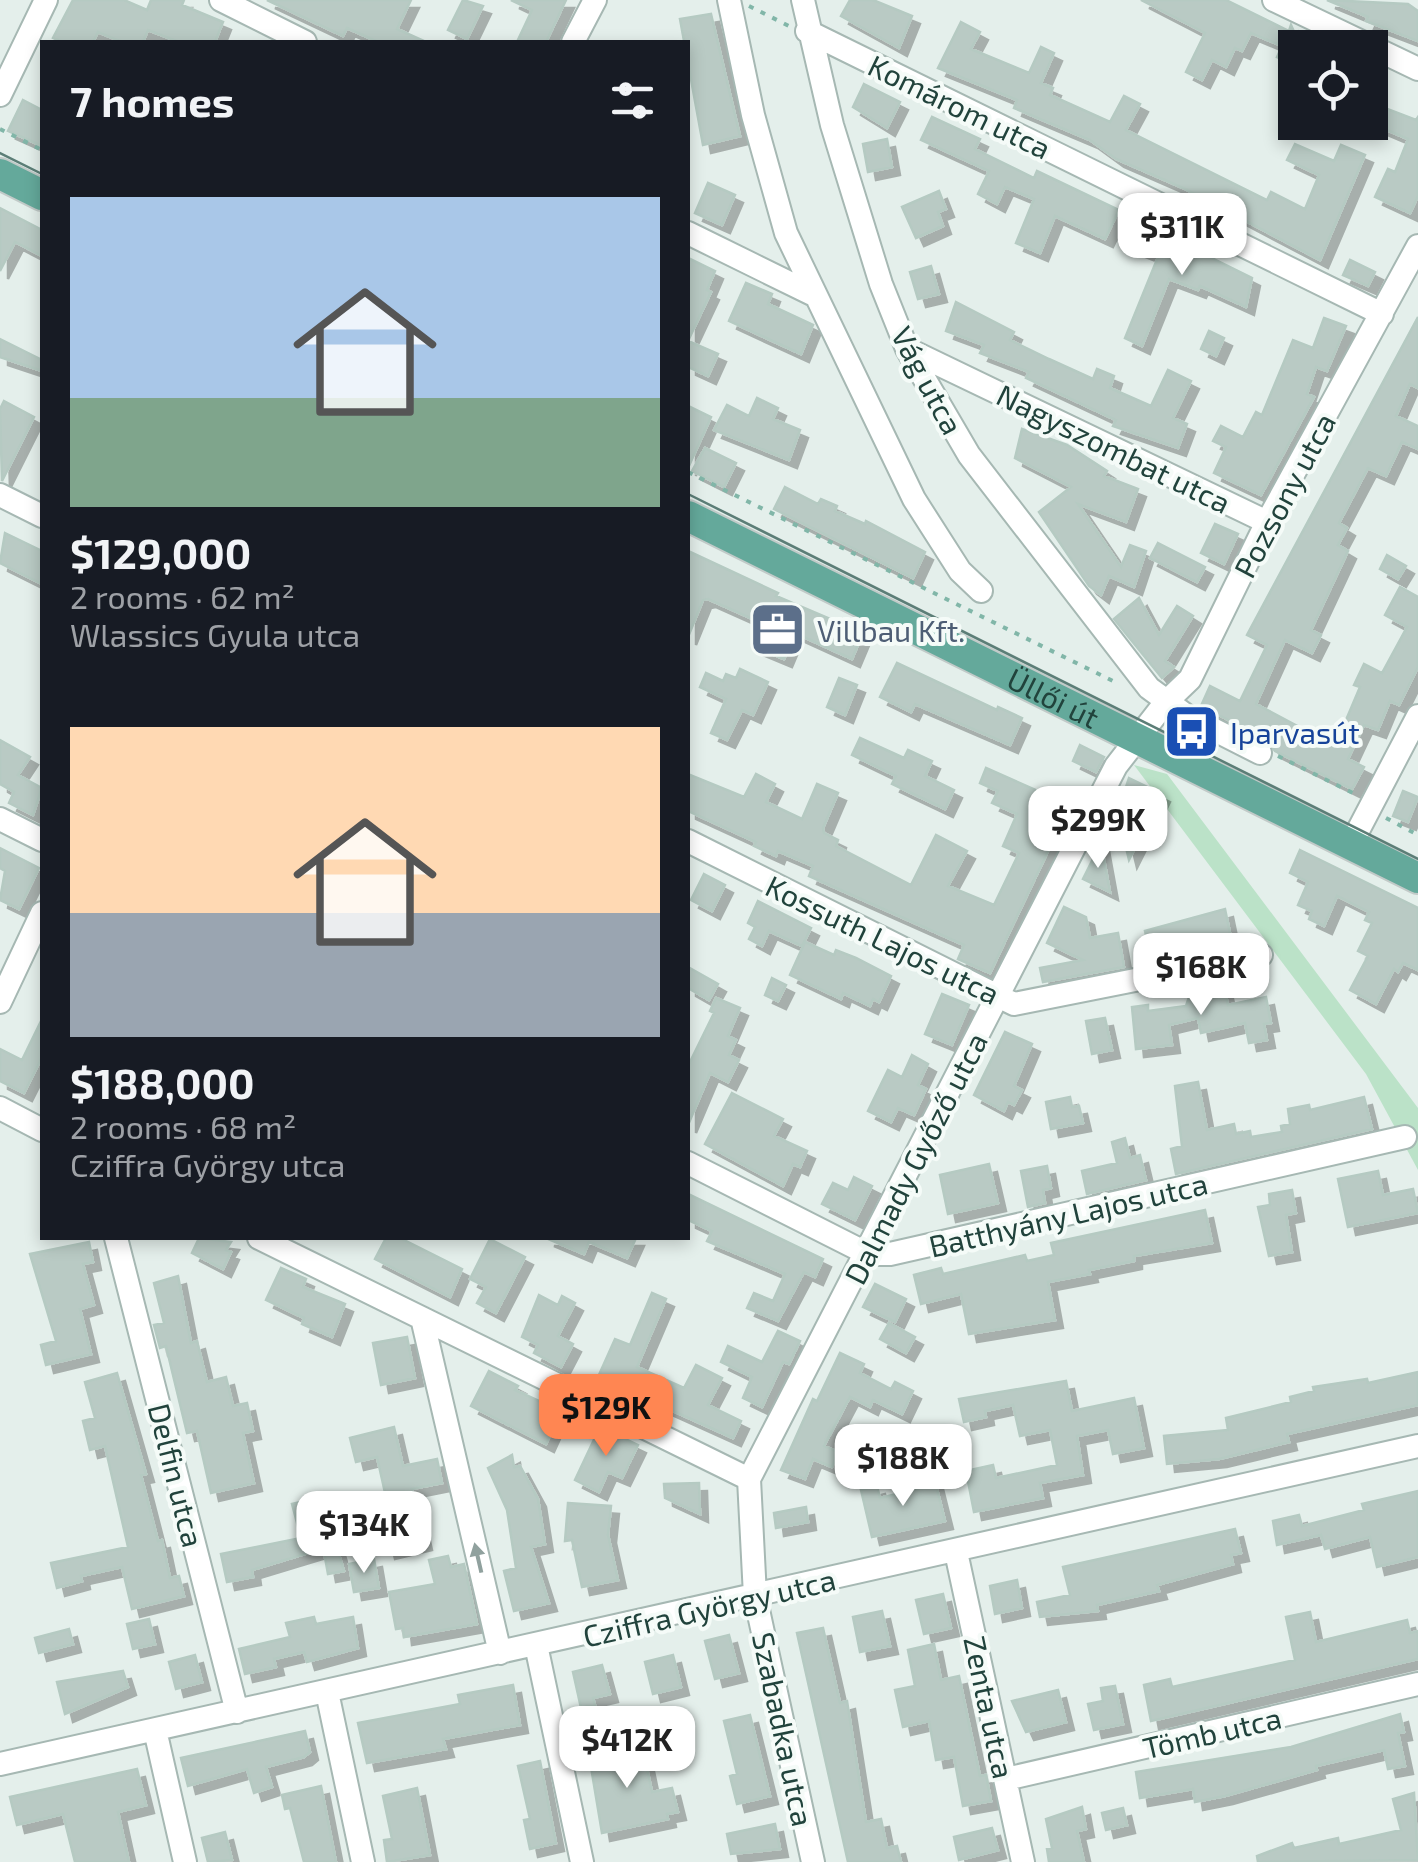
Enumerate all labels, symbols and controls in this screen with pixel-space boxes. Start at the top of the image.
map controls [1278,30,1388,140]
button: locate [1278,30,1388,140]
street label: Komárom utca [863,46,1057,166]
icon: filters [605,73,660,128]
text: 7 homes [70,75,234,125]
pin: $311K [1112,193,1252,278]
text: $311K [1140,206,1224,244]
icon: home [275,262,455,442]
street label: Vág utca [885,320,971,440]
street label: Nagyszombat utca [991,376,1237,520]
street label: Pozsony utca [1226,407,1342,583]
text: $129,000 [70,527,251,577]
text: 2 rooms · 62 m² [70,577,295,615]
office icon: Villbau Kft. [748,600,808,660]
place label: Villbau Kft. [817,612,965,648]
text: Wlassics Gyula utca [70,615,360,653]
street label: Üllői út [1002,659,1105,735]
bus stop icon: Iparvasút [1161,702,1221,762]
place label: Iparvasút [1230,714,1360,750]
pin: $299K [1028,786,1168,871]
icon: home [275,792,455,972]
text: $299K [1050,799,1146,837]
street label: Kossuth Lajos utca [760,867,1006,1011]
pin: $168K [1131,933,1271,1018]
text: $168K [1155,946,1247,984]
street label: Dalmady Győző utca [836,1026,994,1290]
text: $188,000 [70,1057,255,1107]
text: 2 rooms · 68 m² [70,1107,296,1145]
text: Cziffra György utca [70,1145,345,1183]
street label: Batthyány Lajos utca [925,1164,1211,1264]
pin: $129K [536,1374,676,1459]
text: $129K [561,1387,651,1425]
street label: Delfin utca [142,1399,212,1551]
pin: $188K [833,1424,973,1509]
text: $188K [857,1437,949,1475]
pin: $134K [294,1491,434,1576]
text: $134K [318,1504,410,1542]
one-way arrow [470,1542,485,1573]
street label: Cziffra György utca [579,1560,839,1654]
street label: Szabadka utca [746,1629,822,1829]
street label: Zenta utca [957,1632,1023,1782]
street label: Tömb utca [1139,1699,1285,1765]
pin: $412K [557,1706,697,1791]
text: $412K [581,1719,673,1757]

